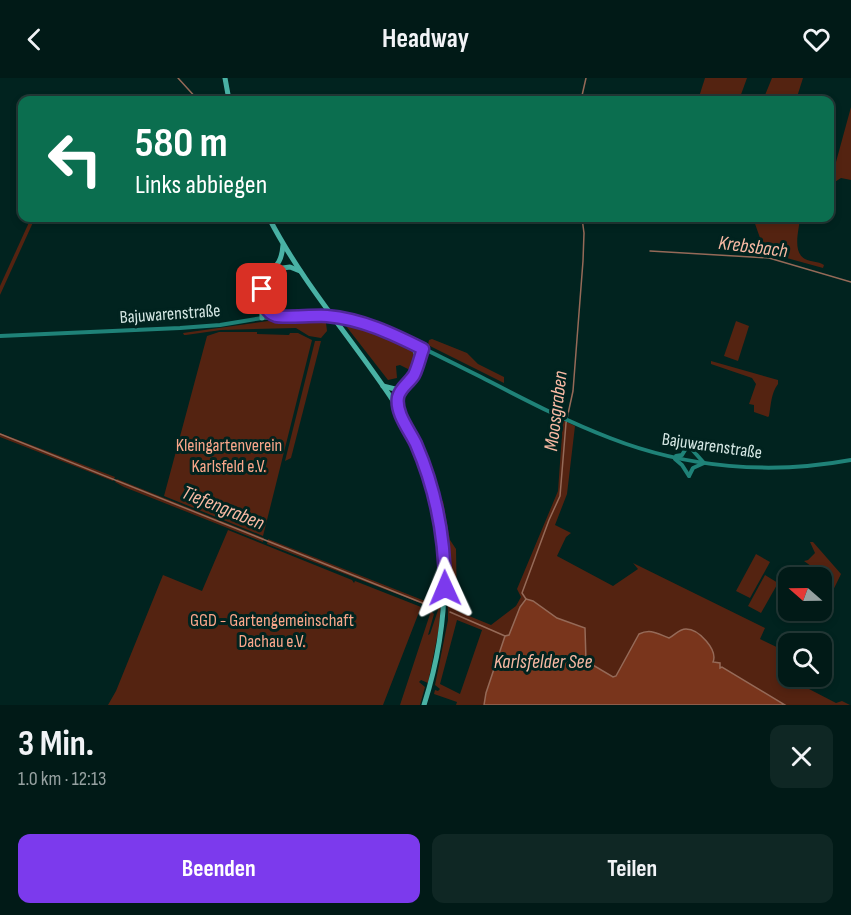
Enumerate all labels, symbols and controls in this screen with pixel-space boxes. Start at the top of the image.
icon: back [18,23,51,56]
text: Headway [382,23,469,55]
icon: heart [800,23,833,56]
text: 580 m [135,118,228,169]
icon: left [36,120,114,198]
text: Links abbiegen [135,169,267,201]
water label: Krebsbach [717,231,789,263]
pin [236,263,287,314]
icon: arrive [245,272,278,305]
street label: Bajuwarenstraße [119,300,221,328]
water label: Moosgraben [539,369,573,453]
street label: Bajuwarenstraße [661,429,763,463]
park label: Kleingartenverein Karlsfeld e.V. [176,435,282,477]
water label: Tiefengraben [178,481,268,535]
position arrow [413,556,477,620]
north arrow [778,567,832,621]
map controls [778,567,832,687]
park label: GGD - Gartengemeinschaft Dachau e.V. [190,610,354,652]
button: search [778,633,832,687]
water label: Karlsfelder See [494,650,592,674]
text: 3 Min. [18,723,94,766]
button: close [770,725,833,788]
text: 1.0 km · 12:13 [18,767,106,791]
button: Beenden [18,834,420,903]
button: Teilen [432,834,833,903]

